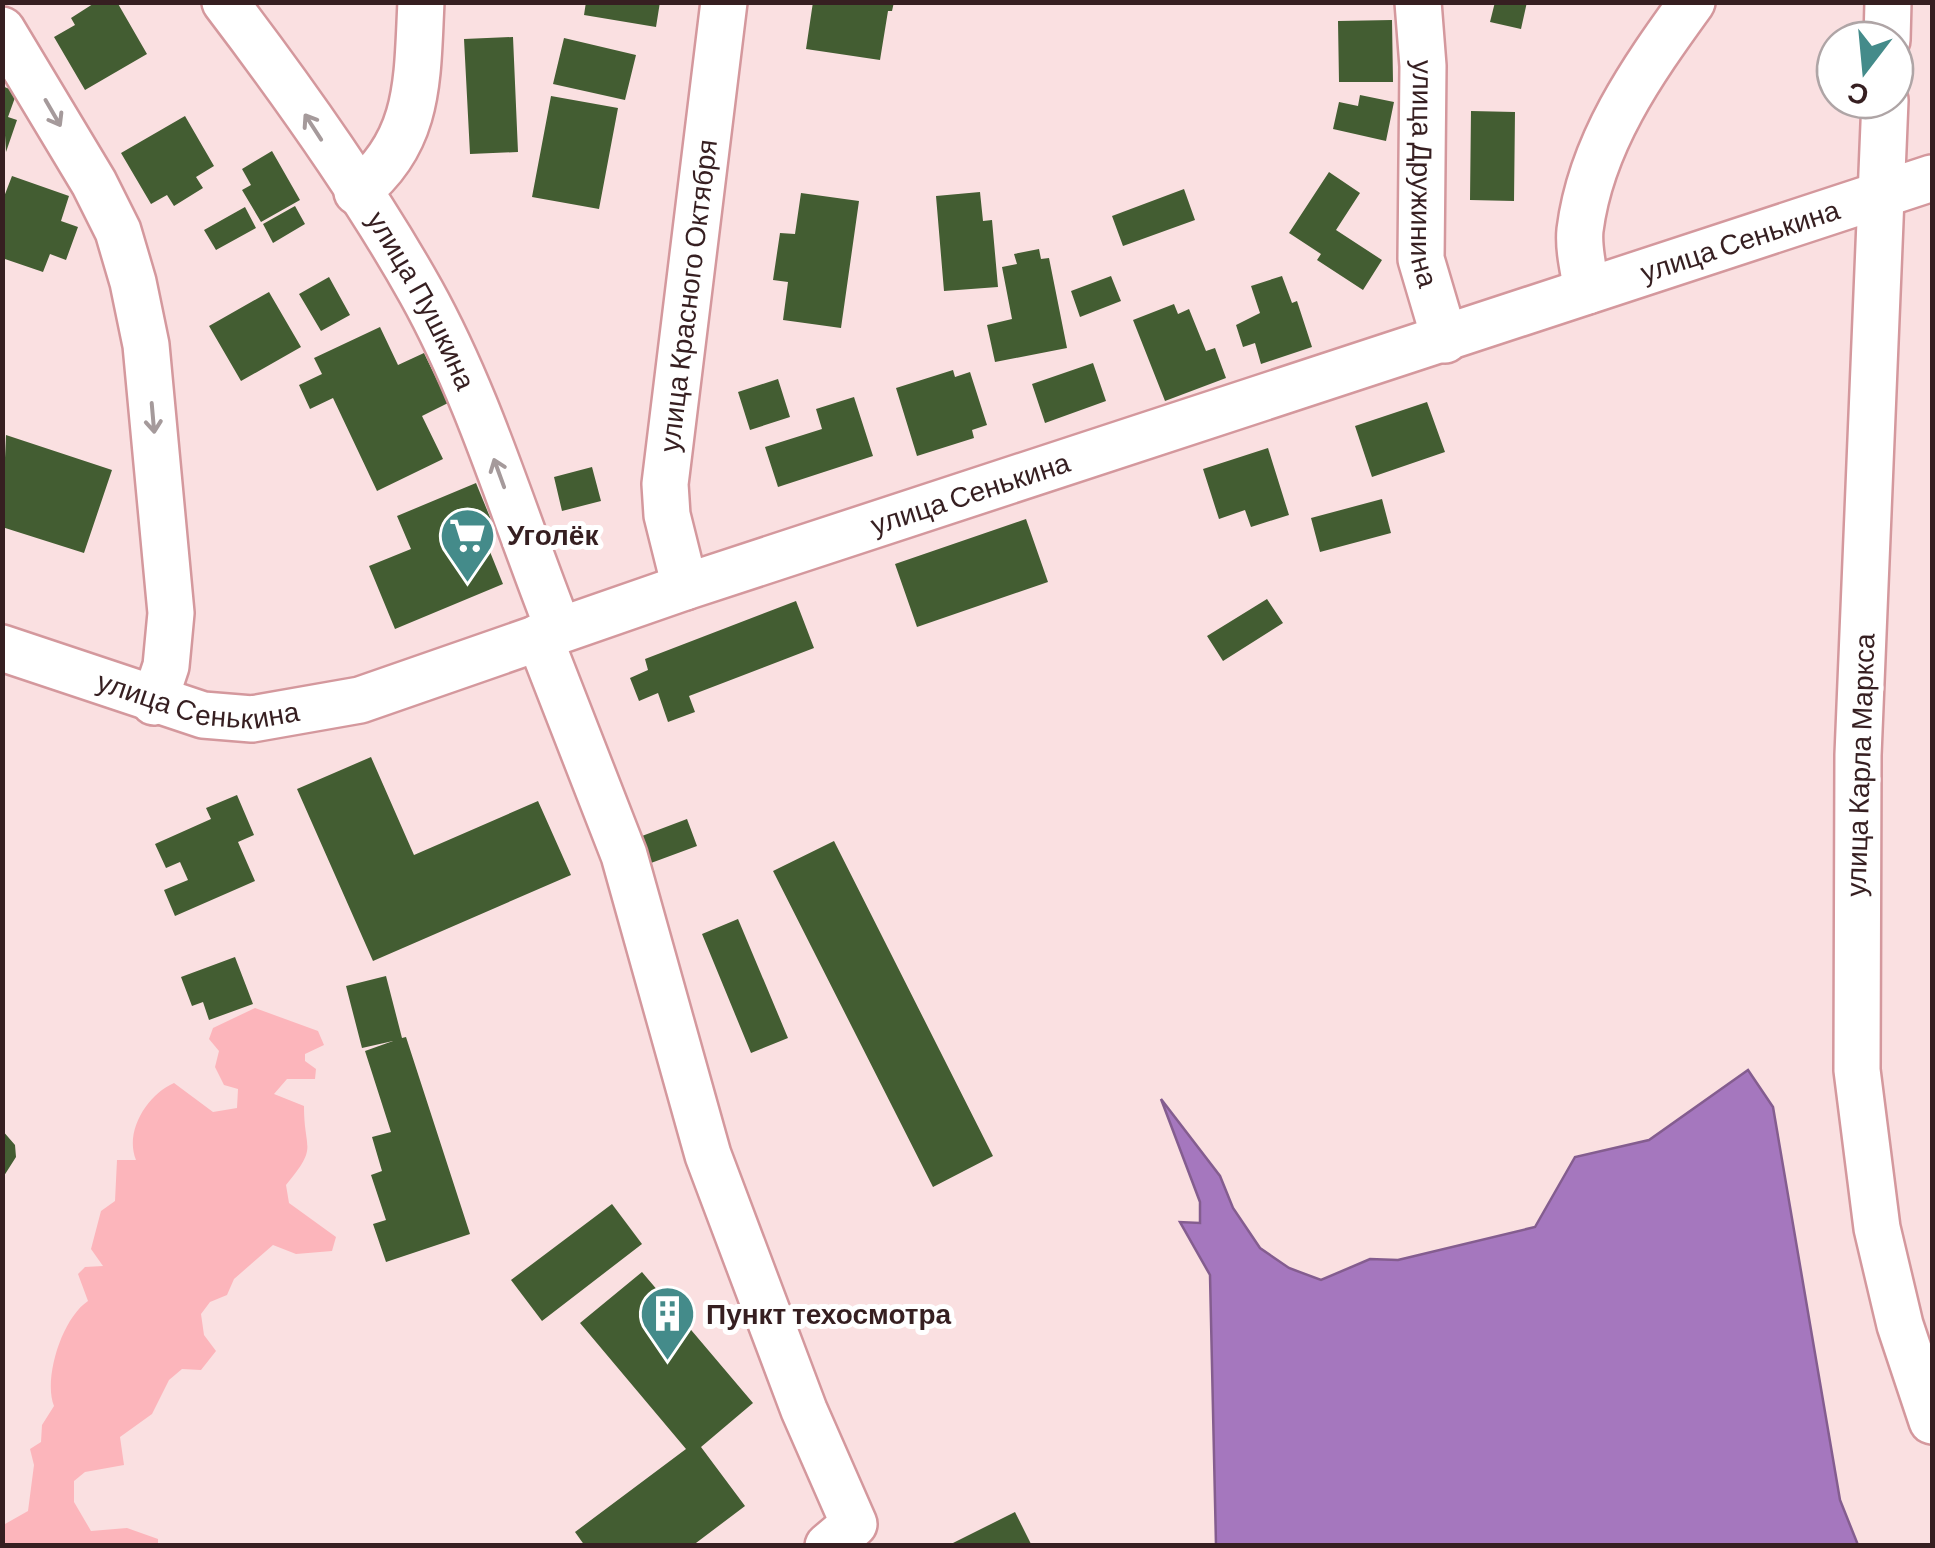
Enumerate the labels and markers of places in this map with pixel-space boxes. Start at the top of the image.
supermarket icon: Уголёк [438,505,498,584]
place label: Уголёк [507,517,599,551]
building icon: Пункт техосмотра [637,1284,697,1363]
place label: Пункт техосмотра [706,1296,952,1330]

